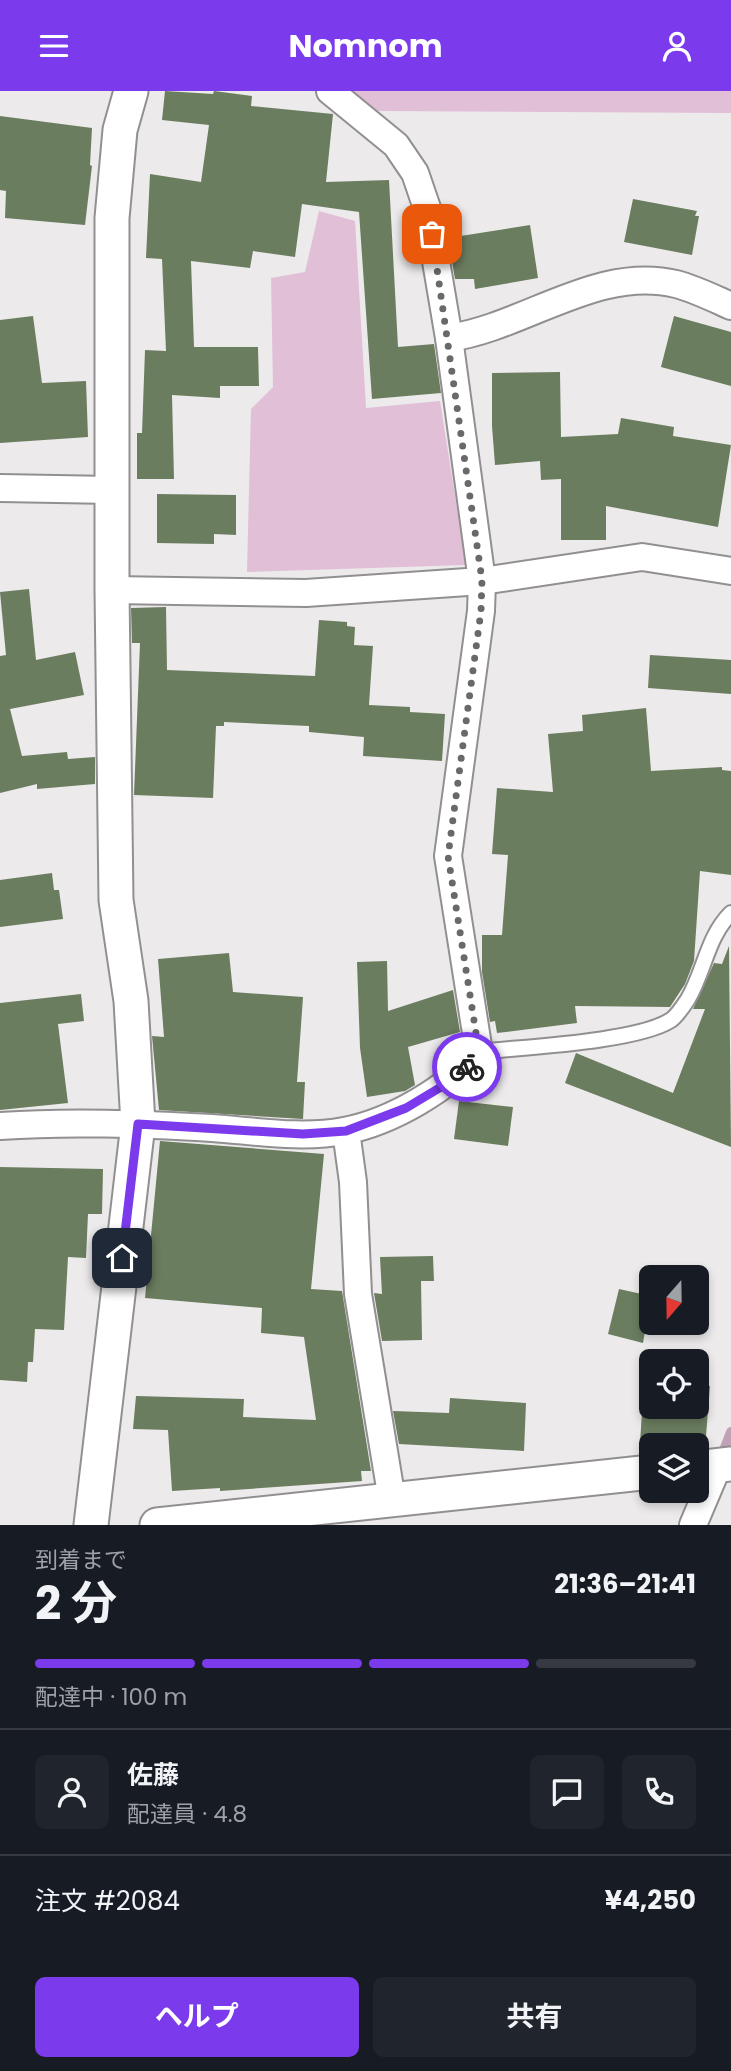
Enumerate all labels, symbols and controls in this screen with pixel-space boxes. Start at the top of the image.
text: Nomnom [288,23,443,68]
icon: menu [35,27,73,65]
icon: person [658,27,696,65]
pin [402,204,462,264]
icon: bag [413,215,451,253]
courier [432,1032,502,1102]
icon: bike [448,1048,486,1086]
pin [92,1228,152,1288]
icon: home [103,1239,141,1277]
north arrow [639,1265,709,1335]
map controls [639,1265,709,1503]
button: locate [639,1349,709,1419]
button: layers [639,1433,709,1503]
text: 到着まで [35,1544,127,1576]
text: 21:36–21:41 [554,1566,696,1602]
text: 2 分 [35,1571,117,1635]
text: 配達中 · 100 m [35,1681,187,1713]
button: person [35,1755,109,1829]
button: chat [530,1755,604,1829]
button: phone [622,1755,696,1829]
text: 佐藤 [127,1757,179,1793]
text: 配達員 · 4.8 [127,1798,247,1830]
text: ¥4,250 [605,1882,696,1918]
text: 注文 #2084 [35,1883,180,1919]
button: ヘルプ [35,1977,359,2057]
button: 共有 [373,1977,696,2057]

